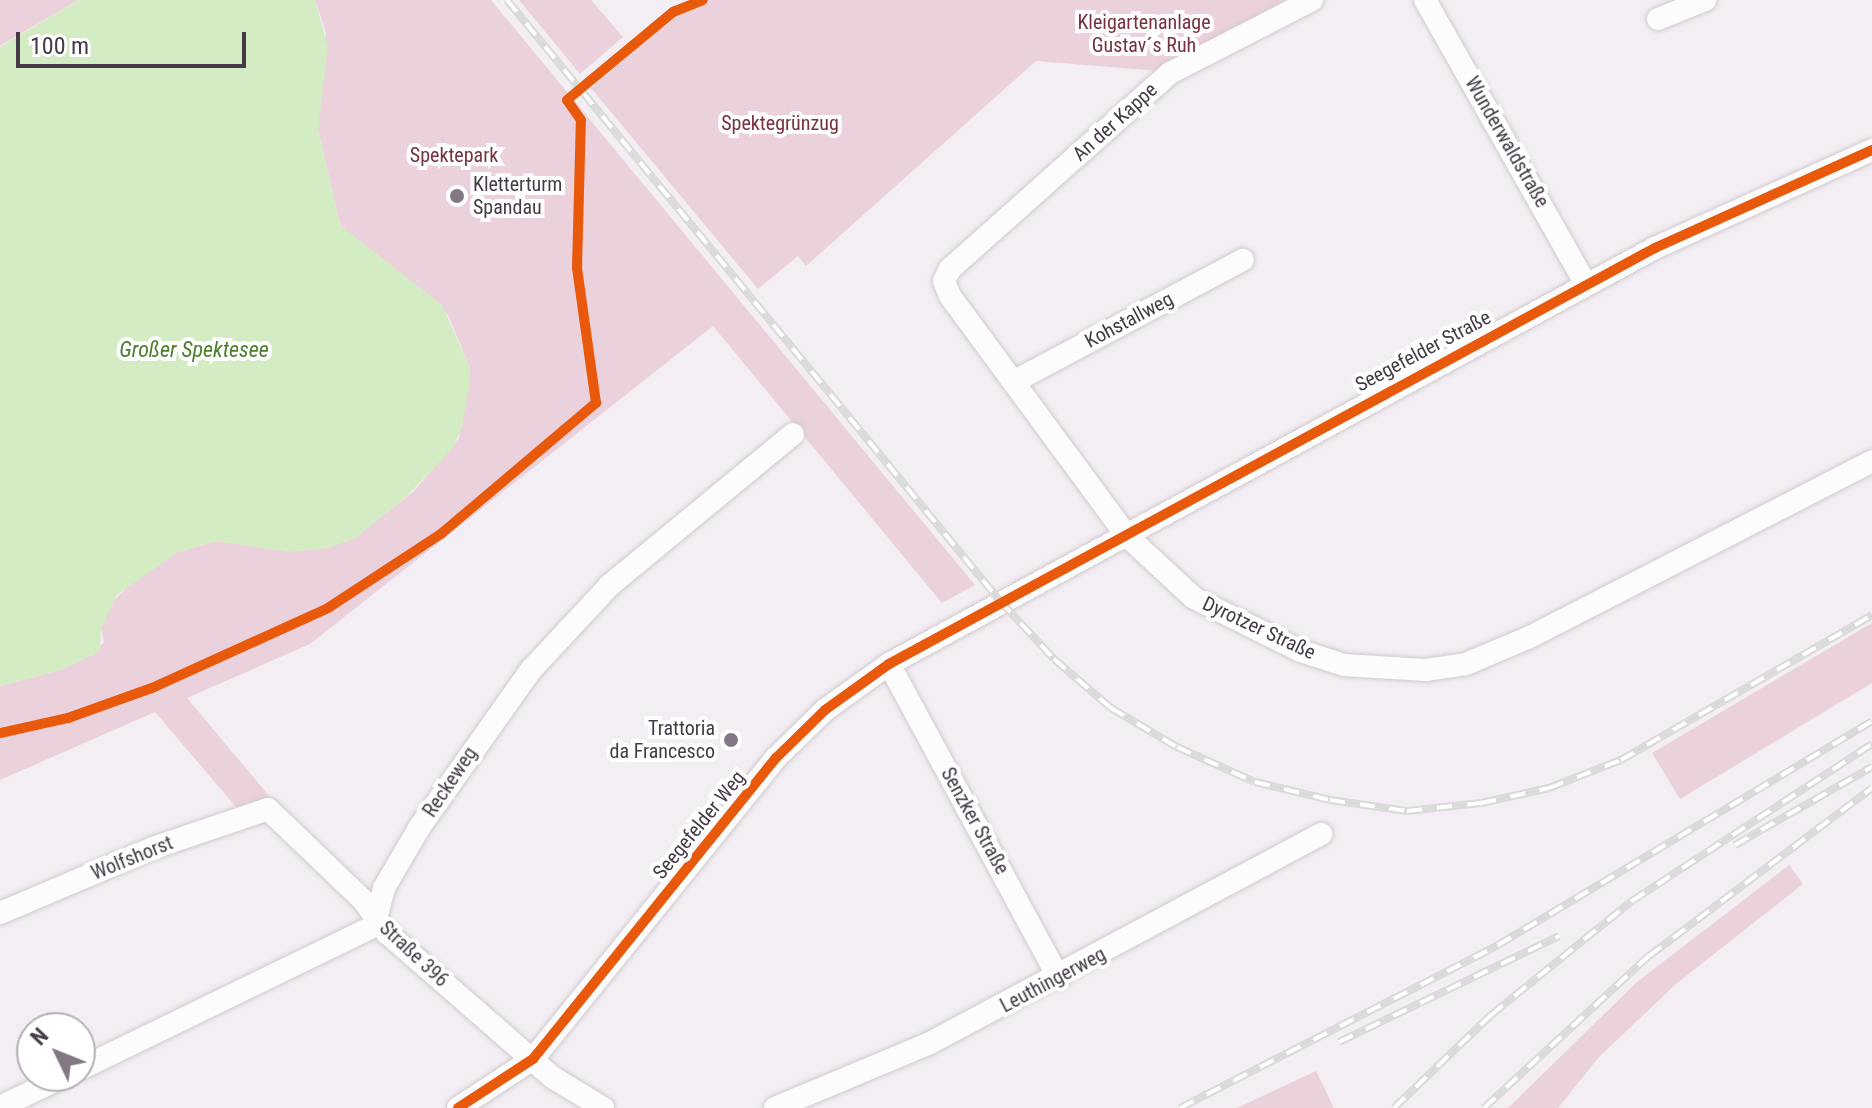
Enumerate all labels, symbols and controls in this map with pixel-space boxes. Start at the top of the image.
park label: Kleigartenanlage Gustav´s Ruh [1077,11,1211,58]
scale bar [20,16,250,66]
text: 100 m [30,32,89,60]
street label: Wunderwaldstraße [1460,72,1554,212]
street label: An der Kappe [1068,78,1162,166]
park label: Spektegrünzug [721,111,839,135]
park label: Spektepark [410,143,498,167]
place label: Kletterturm Spandau [473,172,562,219]
marker: Kletterturm Spandau [448,187,466,205]
street label: Kohstallweg [1081,287,1177,353]
street label: Seegefelder Straße [1351,305,1495,397]
water label: Großer Spektesee [119,337,269,363]
street label: Dyrotzer Straße [1199,591,1319,665]
place label: Trattoria da Francesco [610,716,715,763]
marker: Trattoria da Francesco [722,731,740,749]
street label: Reckeweg [418,742,482,822]
street label: Senzker Straße [936,763,1014,879]
street label: Seegefelder Weg [648,766,750,884]
street label: Wolfshorst [88,831,176,885]
street label: Straße 396 [375,916,453,992]
street label: Leuthingerweg [996,942,1110,1018]
north arrow [16,1012,96,1092]
text: N [26,1023,53,1050]

